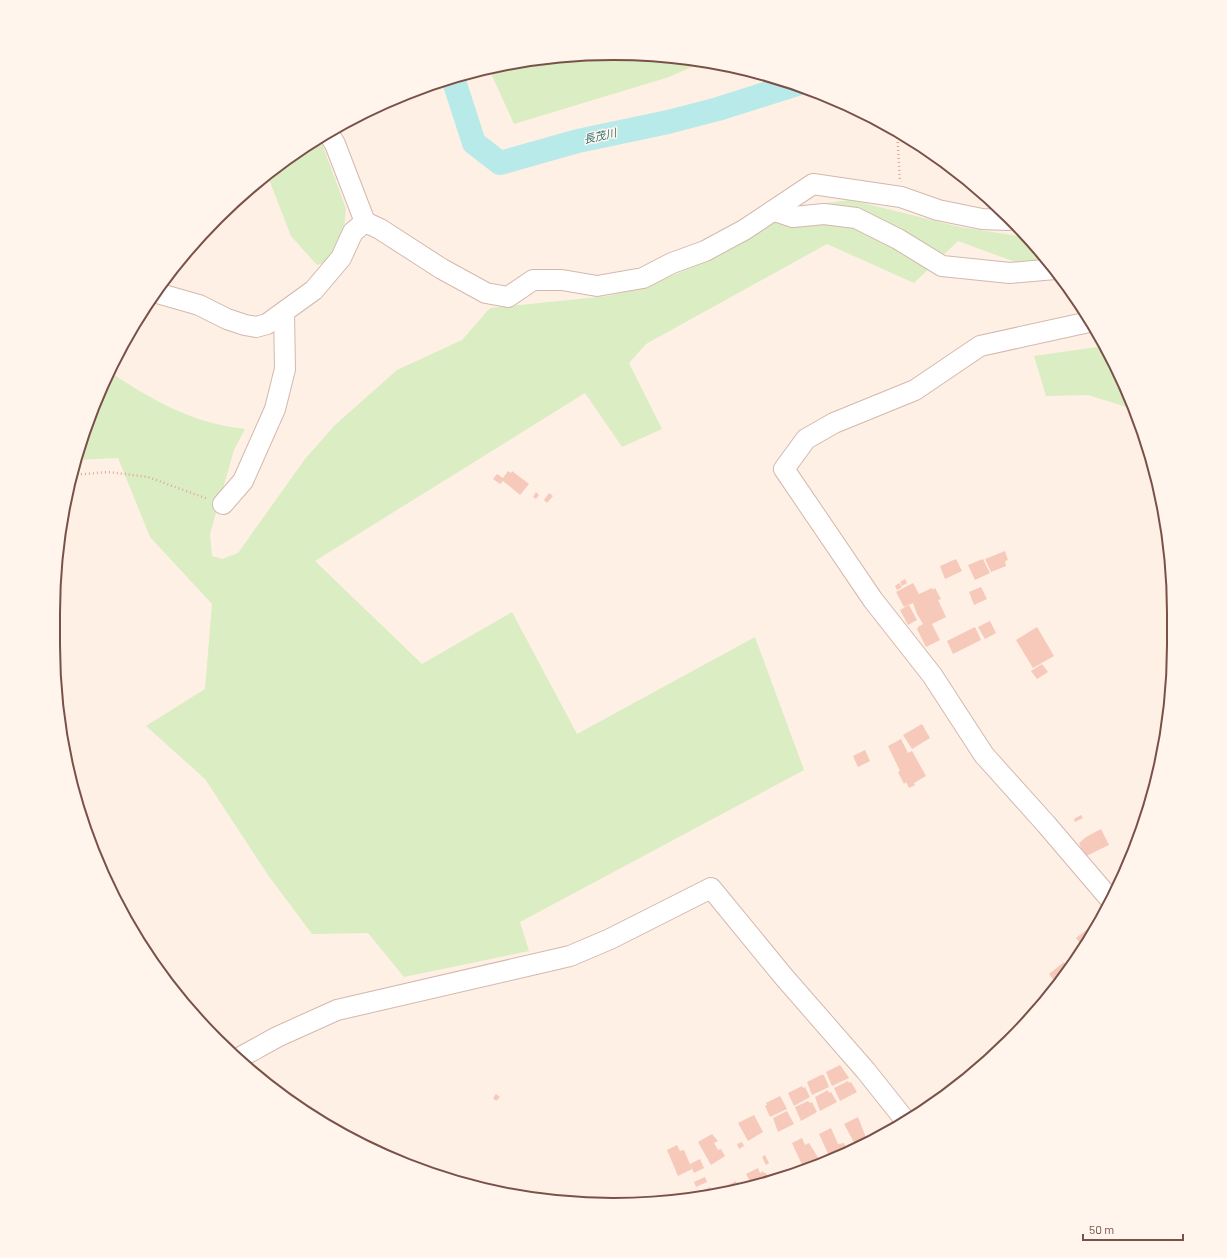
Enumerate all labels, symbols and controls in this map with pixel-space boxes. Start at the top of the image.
water label: 長茂川 [582,125,618,146]
scale bar [1083,1216,1183,1242]
text: 50 m [1089,1222,1114,1236]

